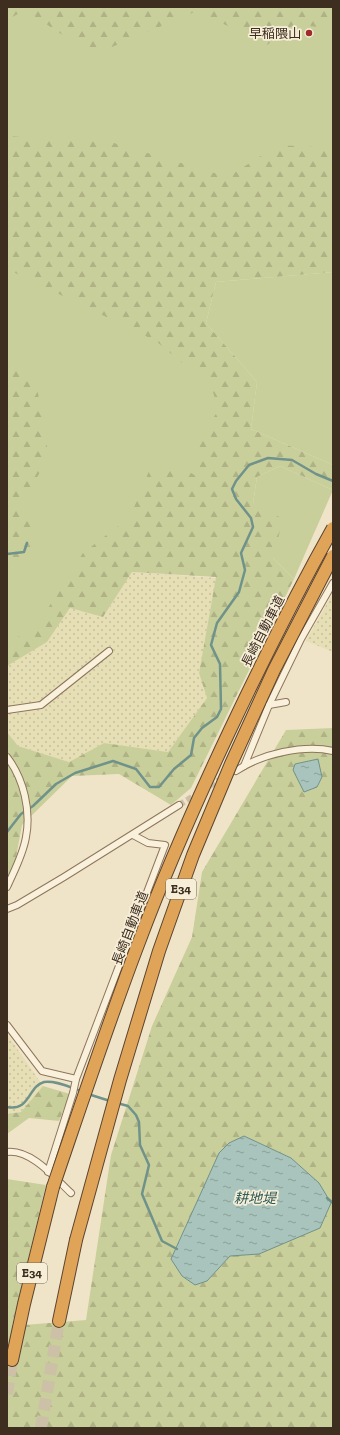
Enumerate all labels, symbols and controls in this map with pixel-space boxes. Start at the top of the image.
place label: 早稲隈山 [249,26,301,41]
marker: 早稲隈山 [304,28,314,38]
street label: 長崎自動車道 [239,593,287,669]
road number: E34 [166,879,196,899]
street label: 長崎自動車道 [109,889,151,967]
water label: 耕地堤 [234,1190,278,1207]
road number: E34 [17,1263,47,1283]

